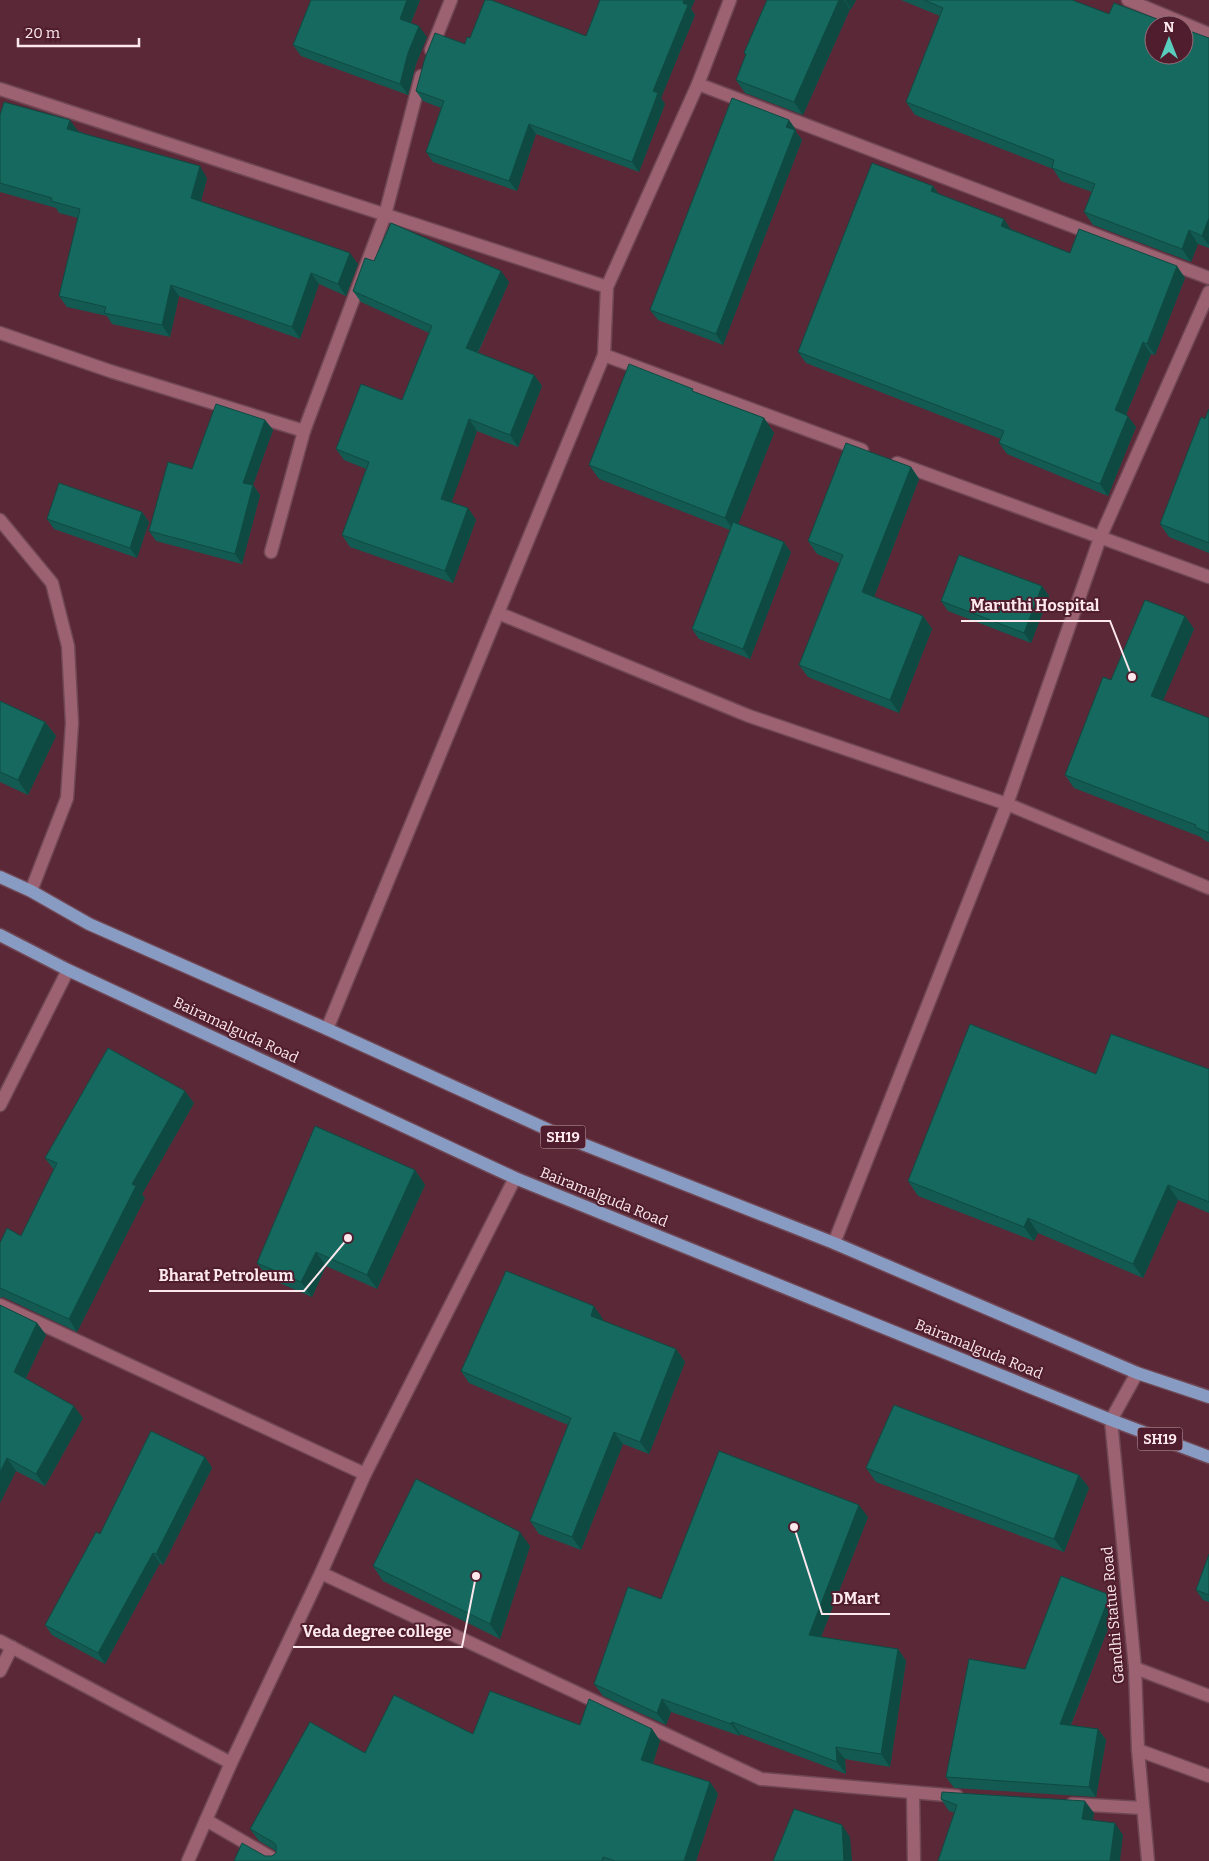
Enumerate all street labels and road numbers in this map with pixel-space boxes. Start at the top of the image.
street label: Bairamalguda Road [171,993,302,1067]
road number: SH19 [540,1126,586,1148]
street label: Bairamalguda Road [538,1163,671,1231]
street label: Bairamalguda Road [913,1315,1046,1383]
road number: SH19 [1138,1428,1182,1450]
street label: Gandhi Statue Road [1098,1545,1128,1684]

